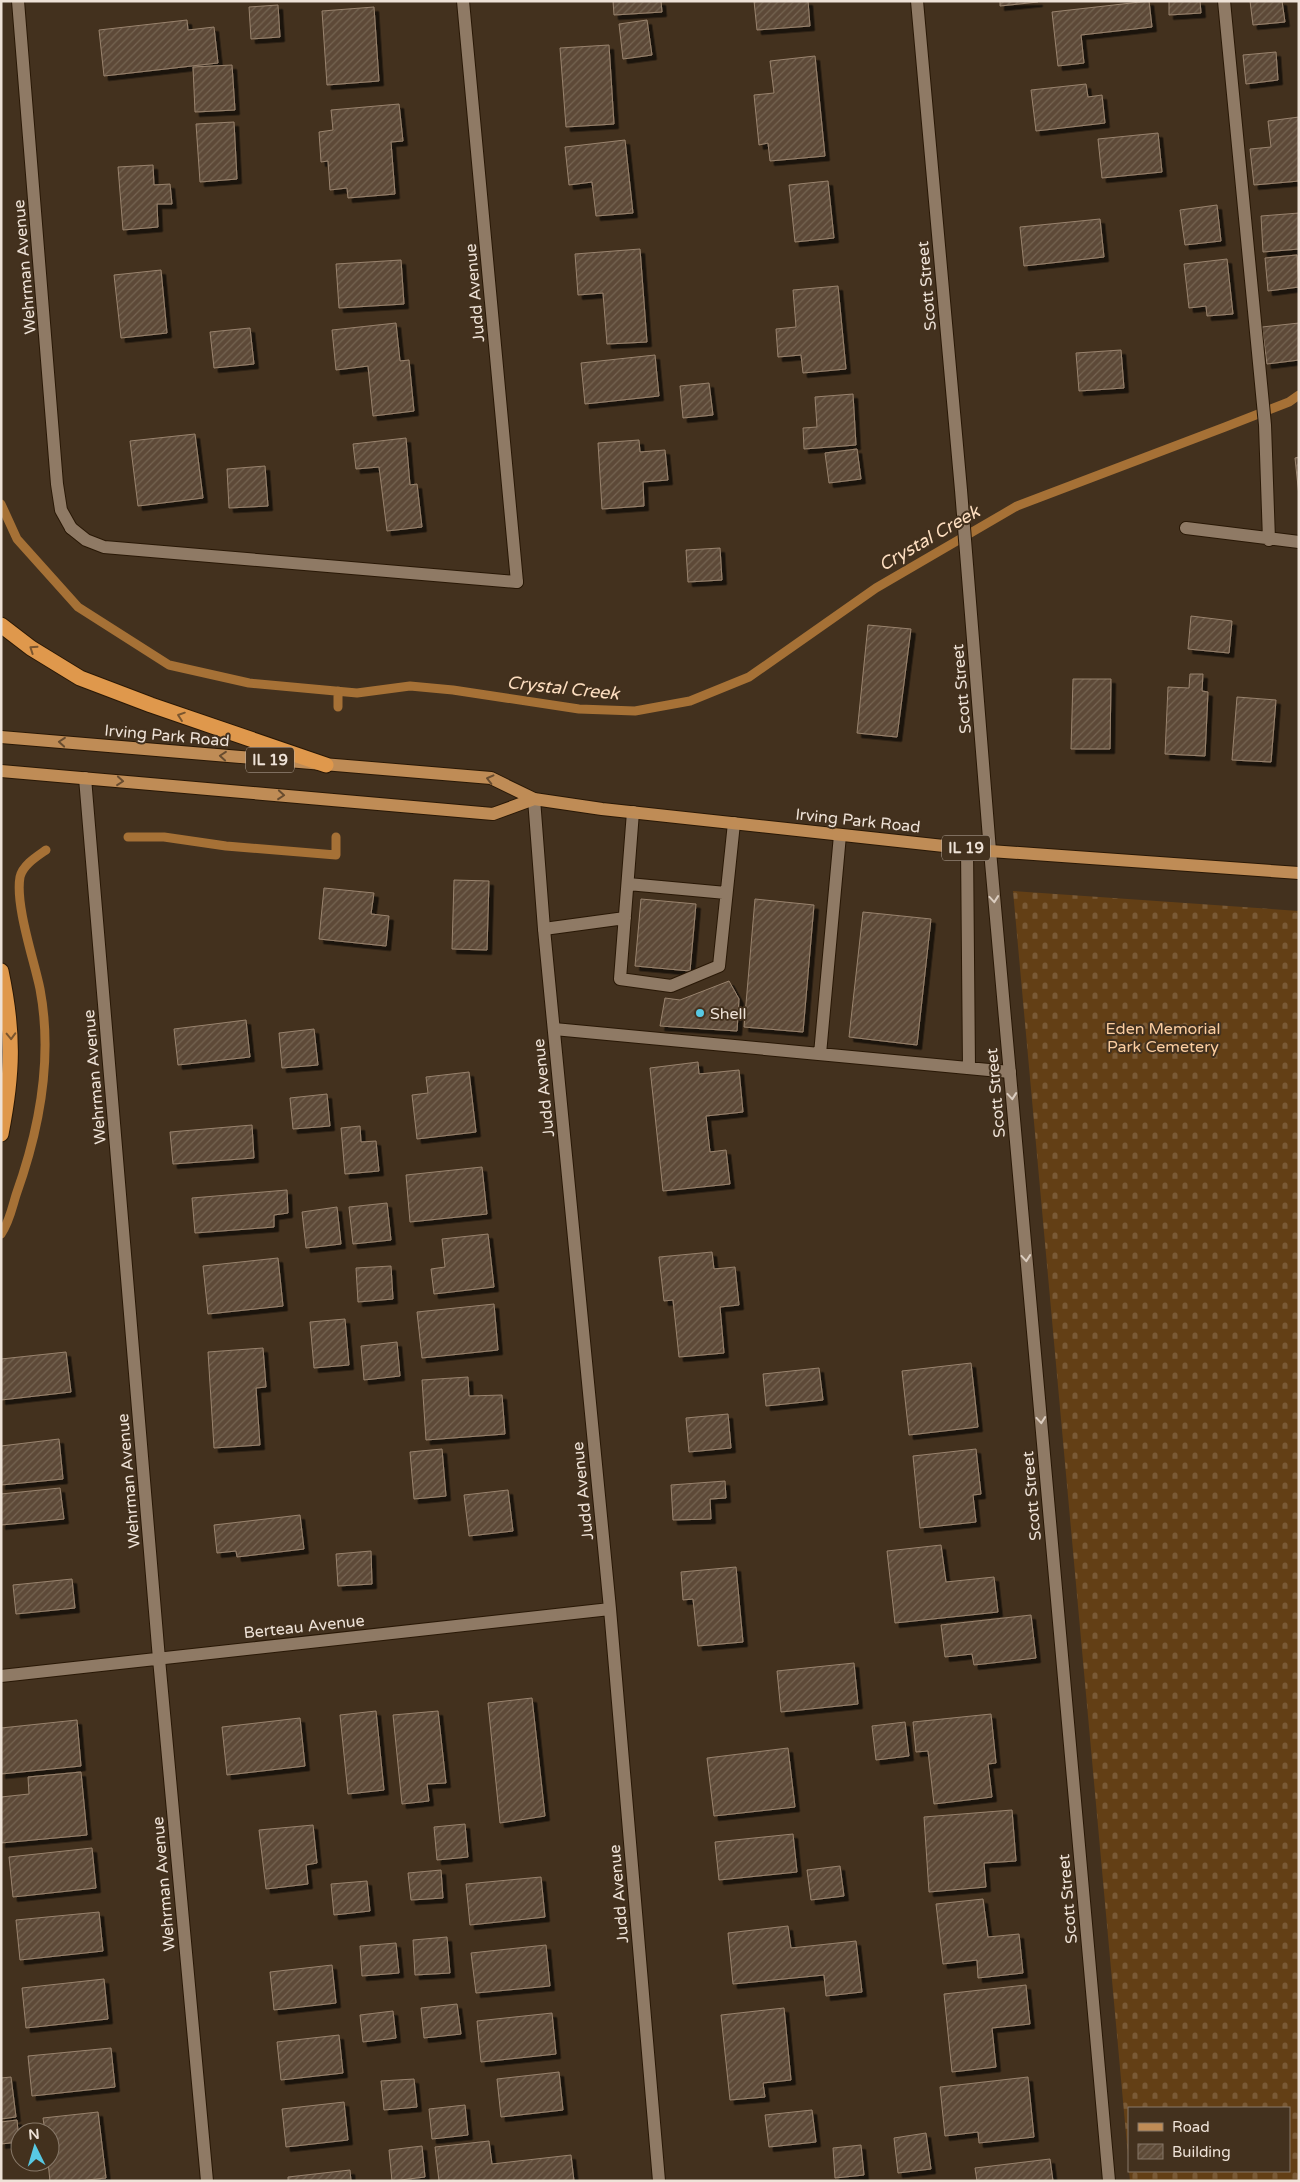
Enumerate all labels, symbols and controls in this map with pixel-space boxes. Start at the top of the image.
street label: Wehrman Avenue [9,199,41,335]
street label: Scott Street [913,240,941,332]
street label: Judd Avenue [461,243,489,343]
water label: Crystal Creek [875,500,984,576]
street label: Scott Street [948,643,976,735]
one-way arrow [29,646,38,656]
water label: Crystal Creek [506,671,621,705]
one-way arrow [177,712,186,722]
street label: Irving Park Road [104,721,230,751]
one-way arrow [57,737,65,748]
road number: IL 19 [246,748,294,772]
one-way arrow [219,751,227,762]
one-way arrow [485,774,494,785]
one-way arrow [116,775,124,786]
one-way arrow [278,790,286,801]
street label: Irving Park Road [794,804,921,838]
road number: IL 19 [942,836,990,860]
one-way arrow [988,896,999,904]
place label: Shell [710,1004,747,1024]
marker: Shell [694,1007,706,1019]
street label: Wehrman Avenue [79,1009,111,1145]
park label: Eden Memorial Park Cemetery [1106,1019,1220,1057]
one-way arrow [5,1033,16,1041]
street label: Judd Avenue [529,1038,559,1138]
street label: Scott Street [982,1047,1010,1139]
one-way arrow [1006,1092,1017,1100]
one-way arrow [1020,1254,1031,1262]
street label: Wehrman Avenue [113,1413,145,1549]
one-way arrow [1035,1416,1046,1424]
street label: Judd Avenue [568,1441,598,1541]
street label: Scott Street [1018,1450,1046,1542]
street label: Berteau Avenue [243,1611,365,1643]
street label: Wehrman Avenue [148,1816,180,1952]
street label: Judd Avenue [605,1844,633,1944]
street label: Scott Street [1054,1853,1082,1945]
legend [1128,2107,1290,2172]
text: Road [1172,2118,1210,2136]
north arrow [10,2122,60,2172]
text: N [28,2126,40,2144]
text: Building [1172,2143,1231,2161]

